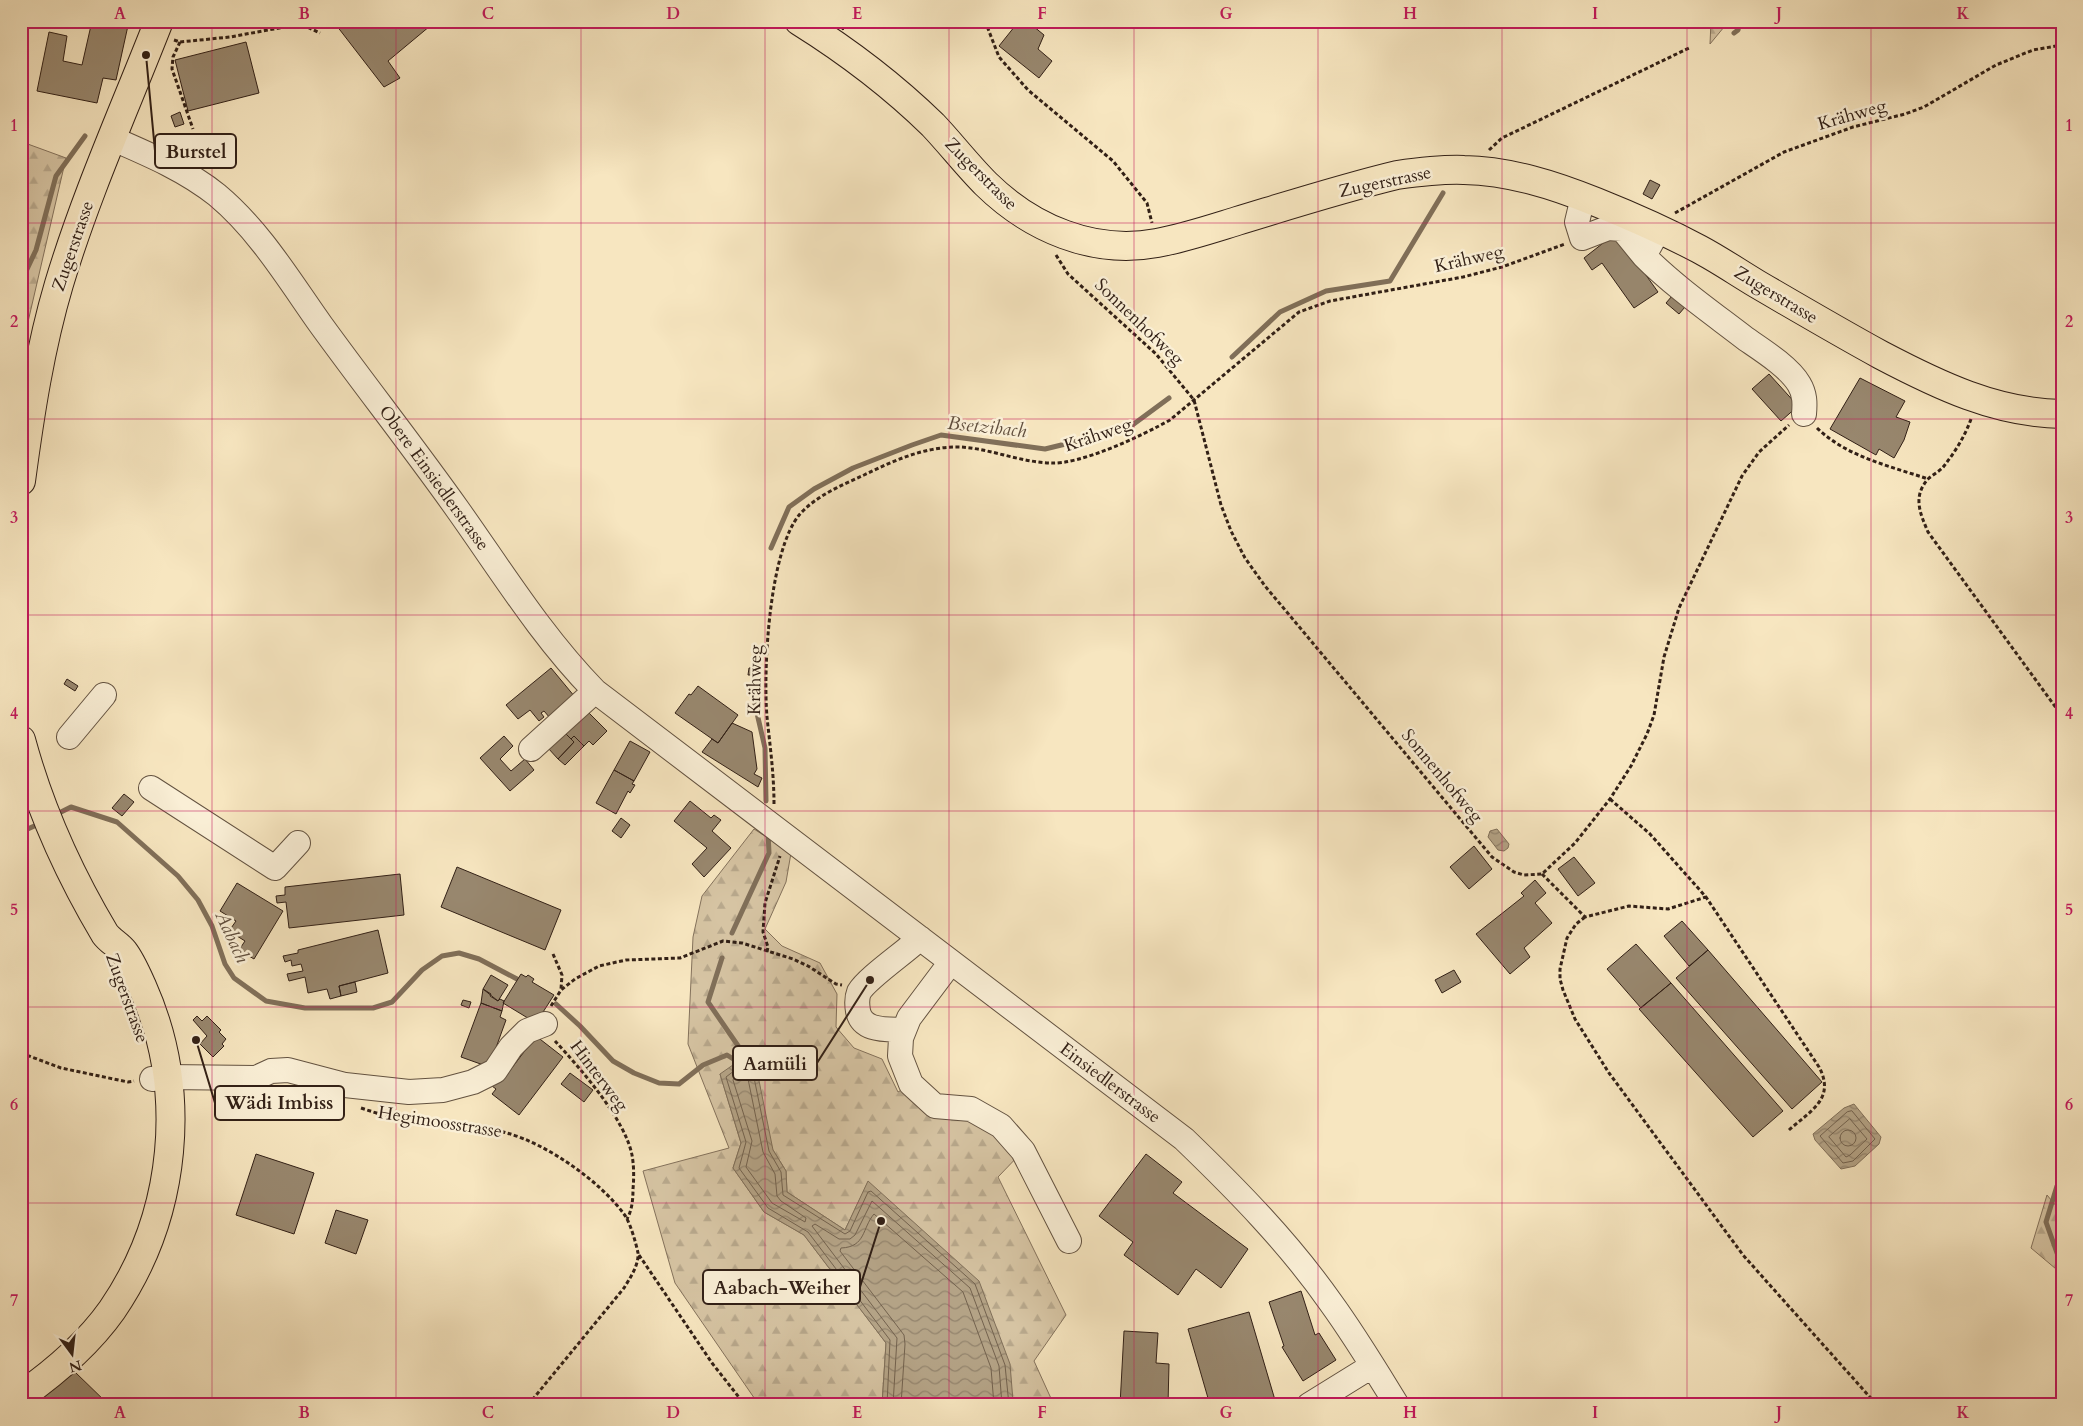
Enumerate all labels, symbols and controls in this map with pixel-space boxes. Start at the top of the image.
text: A [114,3,126,25]
text: B [298,3,310,25]
text: C [482,3,494,25]
text: D [666,3,680,25]
text: E [852,3,862,25]
text: F [1037,3,1047,25]
text: G [1219,3,1233,25]
text: H [1403,3,1417,25]
text: I [1592,3,1598,25]
text: J [1774,3,1782,25]
text: K [1957,3,1970,25]
street label: Krähweg [1815,93,1890,137]
text: 1 [10,115,18,137]
text: 1 [2065,115,2073,137]
street label: Zugerstrasse [939,132,1023,216]
callout: Burstel [155,134,236,168]
text: Burstel [165,139,227,165]
street label: Zugerstrasse [1337,160,1433,204]
street label: Zugerstrasse [46,198,100,294]
street label: Krähweg [1432,239,1507,279]
street label: Zugerstrasse [1729,260,1823,330]
street label: Sonnenhofweg [1089,273,1190,372]
text: 2 [10,311,18,333]
text: 2 [2065,311,2073,333]
street label: Obere Einsiedlerstrasse [373,400,495,556]
water label: Bsetzibach [946,410,1028,444]
street label: Krähweg [1061,411,1136,458]
text: 3 [10,507,18,529]
text: 3 [2065,507,2073,529]
street label: Krähweg [742,644,768,715]
text: 4 [10,703,18,725]
text: 4 [2065,703,2073,725]
street label: Sonnenhofweg [1395,724,1489,829]
text: 5 [10,899,18,921]
text: 5 [2065,899,2073,921]
water label: Aabach [208,906,255,967]
street label: Zugerstrasse [99,950,155,1046]
street label: Hinterweg [564,1035,635,1118]
street label: Einsiedlerstrasse [1054,1037,1166,1129]
callout: Aamüli [733,1046,817,1080]
text: Aamüli [743,1051,807,1077]
callout: Wädi Imbiss [215,1086,344,1120]
text: Wädi Imbiss [224,1090,333,1116]
text: 6 [10,1094,18,1116]
text: 6 [2065,1094,2073,1116]
street label: Hegimoosstrasse [376,1100,504,1144]
callout: Aabach-Weiher [703,1270,860,1304]
text: Aabach-Weiher [714,1275,851,1301]
text: 7 [10,1290,18,1312]
text: 7 [2065,1290,2073,1312]
north arrow [48,1328,98,1378]
text: N [67,1355,84,1377]
text: A [114,1402,126,1424]
text: B [298,1402,310,1424]
text: C [482,1402,494,1424]
text: D [666,1402,680,1424]
text: E [852,1402,862,1424]
text: F [1037,1402,1047,1424]
text: G [1219,1402,1233,1424]
text: H [1403,1402,1417,1424]
text: I [1592,1402,1598,1424]
text: J [1774,1402,1782,1424]
text: K [1957,1402,1970,1424]

